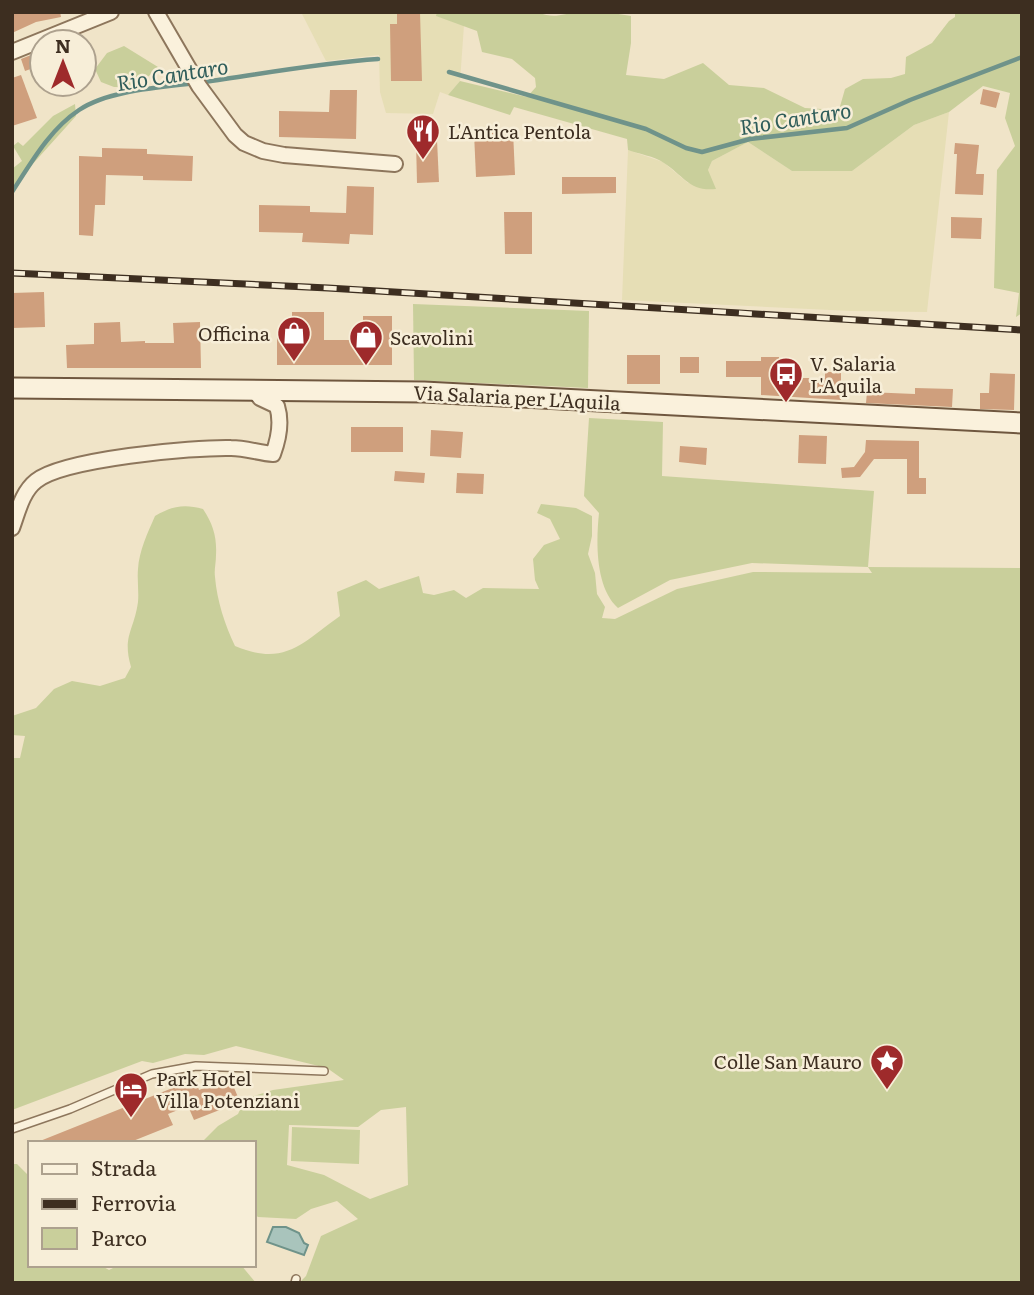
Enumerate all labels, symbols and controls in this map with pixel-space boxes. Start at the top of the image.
north arrow [28,28,98,98]
text: N [55,31,71,59]
water label: Rio Cantaro [114,49,230,97]
water label: Rio Cantaro [737,93,853,141]
restaurant icon: L'Antica Pentola [404,112,442,161]
place label: L'Antica Pentola [448,117,592,145]
shop icon: Officina [275,314,313,363]
shop icon: Scavolini [347,318,385,367]
place label: Officina [198,319,271,347]
place label: Scavolini [390,323,474,351]
place label: V. Salaria L'Aquila [810,349,896,399]
bus stop icon: V. Salaria L'Aquila [767,355,805,404]
street label: Via Salaria per L'Aquila [413,378,622,416]
place icon: Colle San Mauro [868,1042,906,1091]
place label: Colle San Mauro [714,1047,862,1075]
place label: Park Hotel Villa Potenziani [156,1064,300,1114]
hotel icon: Park Hotel Villa Potenziani [112,1070,150,1119]
legend [28,1141,256,1267]
text: Strada [91,1151,157,1182]
text: Ferrovia [91,1186,177,1217]
text: Parco [91,1221,147,1252]

